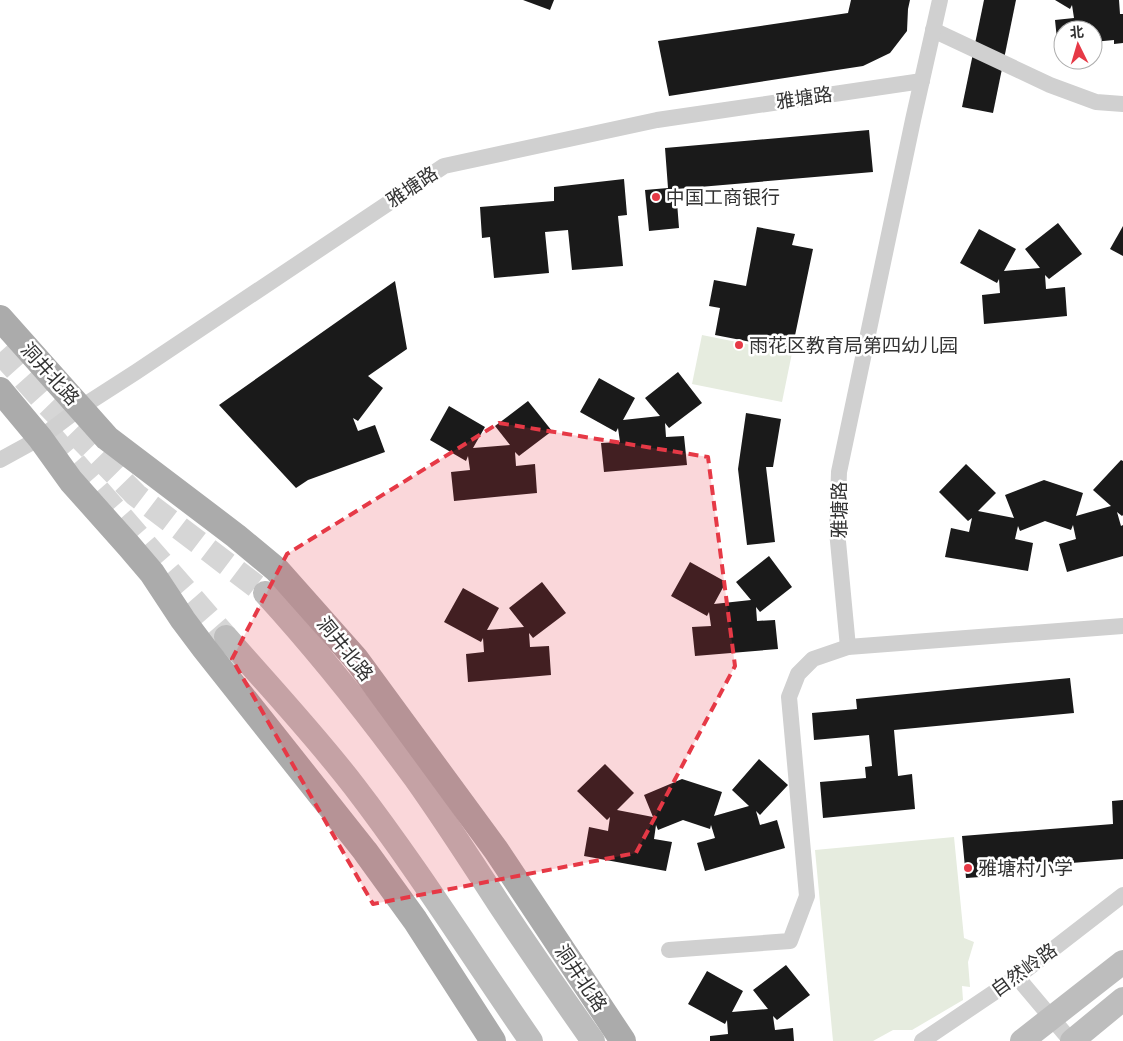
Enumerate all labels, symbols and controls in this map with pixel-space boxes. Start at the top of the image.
north arrow [1053,20,1103,70]
text: 北 [1069,21,1085,43]
street label: 雅塘路 [774,81,834,115]
street label: 雅塘路 [381,160,443,214]
place label: 中国工商银行 [666,184,780,211]
marker: 中国工商银行 [650,191,662,203]
place label: 雨花区教育局第四幼儿园 [749,332,958,359]
street label: 洞井北路 [15,337,85,411]
marker: 雨花区教育局第四幼儿园 [733,339,745,351]
street label: 雅塘路 [826,481,853,539]
street label: 洞井北路 [311,611,379,687]
place label: 雅塘村小学 [978,855,1073,882]
marker: 雅塘村小学 [962,862,974,874]
street label: 自然岭路 [985,937,1063,1003]
street label: 洞井北路 [549,939,613,1017]

